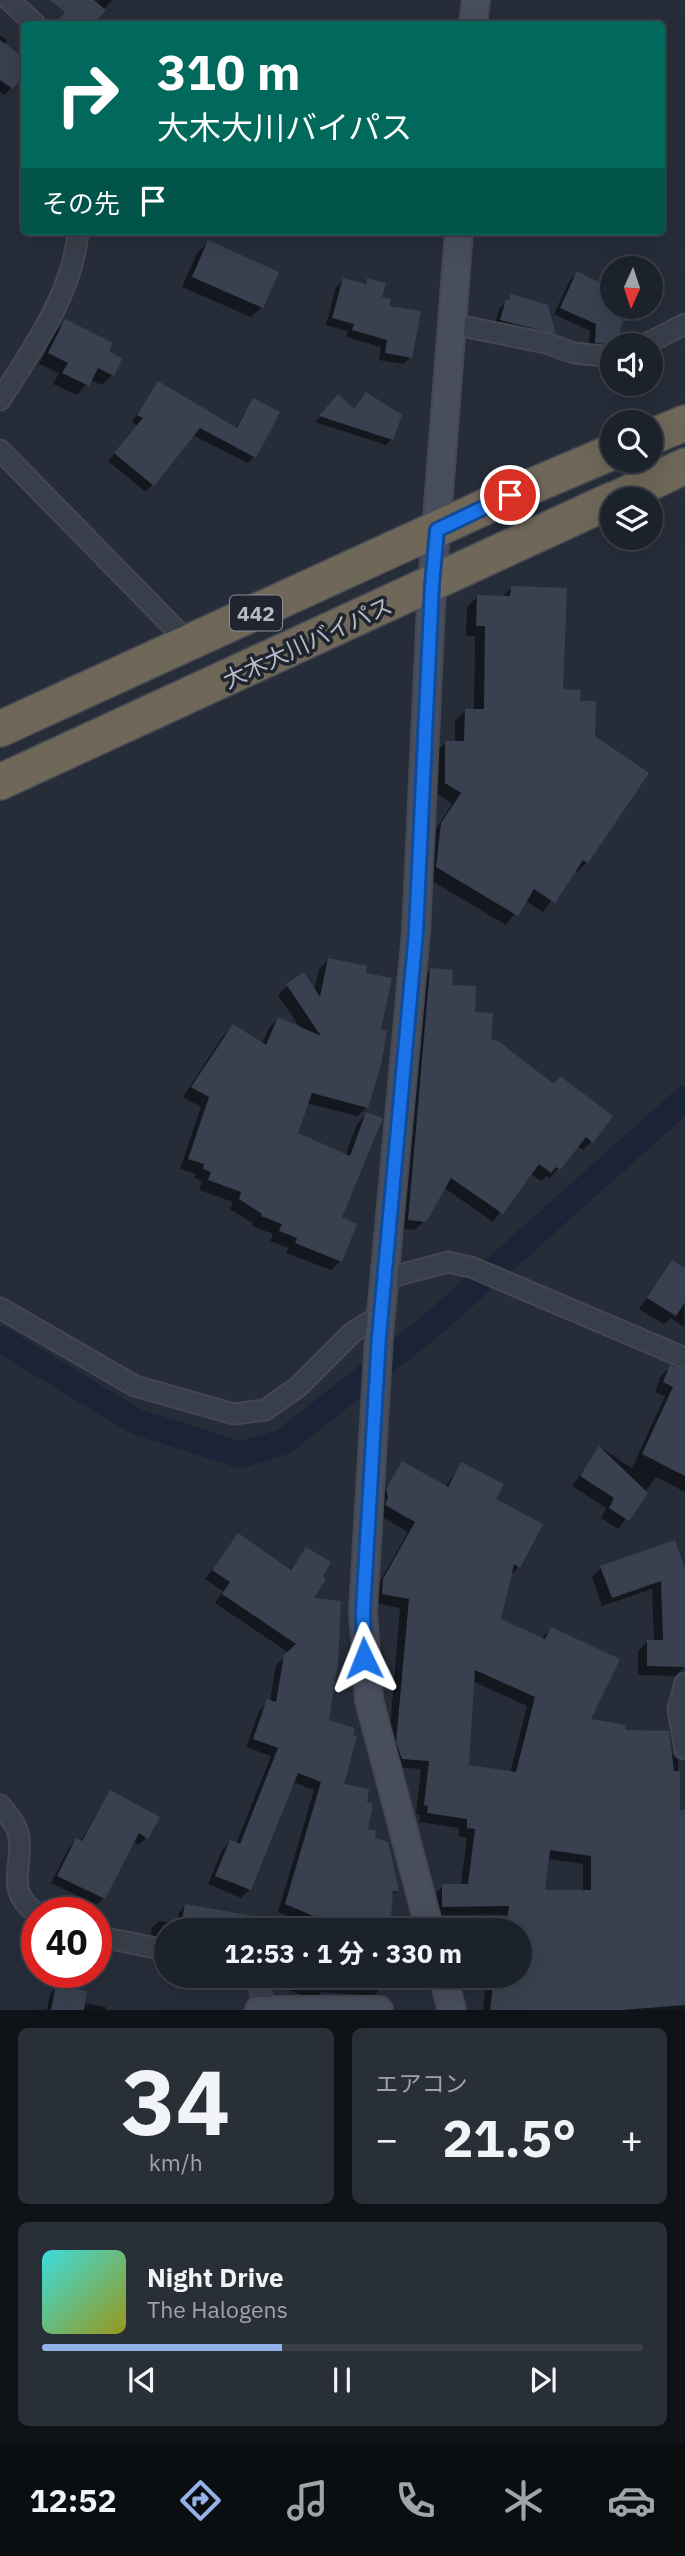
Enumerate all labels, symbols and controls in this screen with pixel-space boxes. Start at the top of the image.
text: 310 m [157,40,301,103]
icon: right [42,49,133,140]
text: 大木大川バイパス [157,106,412,148]
icon: arrive [134,182,172,220]
text: その先 [42,186,120,220]
north arrow [600,256,663,318]
map controls [600,256,663,550]
button: sound [600,333,663,396]
button: search [600,410,663,473]
pin [480,465,540,525]
icon: arrive [491,476,529,514]
button: layers [600,487,663,550]
street label: 大木大川バイパス [217,590,397,694]
road number: 442 [230,596,282,630]
position arrow [327,1621,401,1695]
speed limit sign: 40 [21,1897,112,1988]
text: 12:53 · 1 分 · 330 m [224,1936,462,1970]
text: 34 [121,2042,230,2160]
text: エアコン [376,2068,468,2098]
text: 21.5° [442,2104,576,2171]
text: − [376,2114,398,2163]
text: + [620,2114,643,2163]
text: km/h [149,2147,203,2177]
text: Night Drive [147,2260,284,2294]
text: The Halogens [147,2294,288,2324]
icon: previous [123,2361,161,2399]
icon: pause [323,2361,361,2399]
icon: next [524,2361,562,2399]
icon: directions [176,2476,225,2525]
icon: music [283,2476,332,2525]
icon: phone [391,2476,440,2525]
icon: climate [499,2476,548,2525]
icon: car [607,2476,656,2525]
text: 12:52 [29,2479,117,2521]

